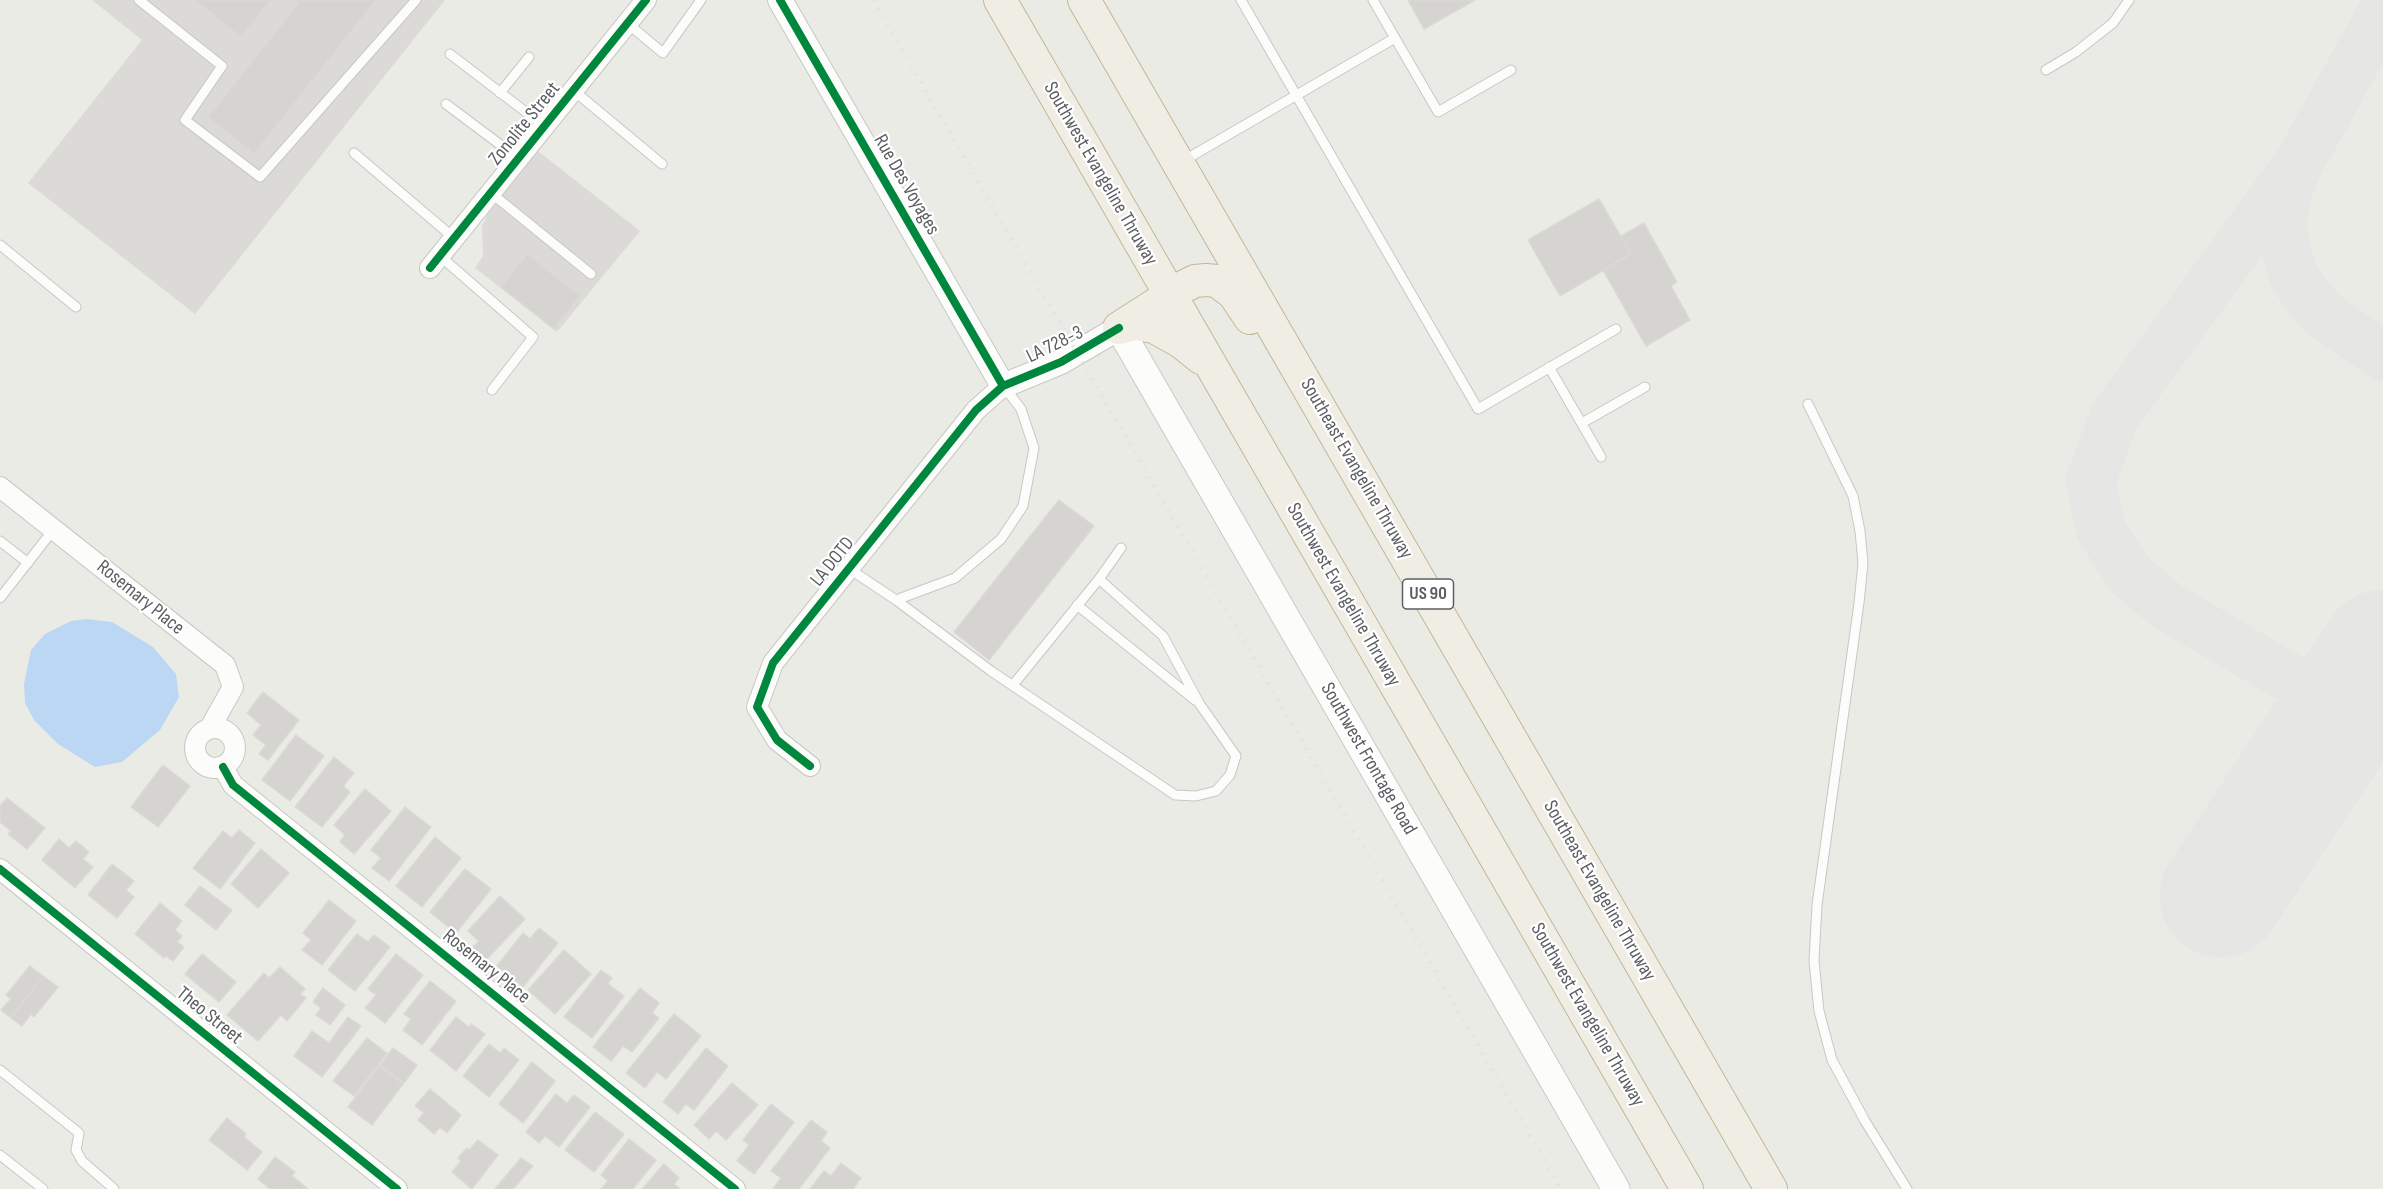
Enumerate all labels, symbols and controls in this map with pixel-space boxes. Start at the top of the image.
street label: Zonolite Street [484,77,566,171]
street label: Southwest Evangeline Thruway [1038,78,1162,270]
street label: Rue Des Voyages [868,131,944,239]
street label: LA 728-3 [1023,321,1087,369]
street label: Southeast Evangeline Thruway [1294,374,1418,564]
street label: Southwest Evangeline Thruway [1281,499,1405,691]
street label: LA DOTD [806,532,860,592]
street label: Rosemary Place [91,555,189,641]
road number: US 90 [1402,579,1454,609]
street label: Southwest Frontage Road [1315,679,1421,839]
street label: Southeast Evangeline Thruway [1537,796,1661,986]
street label: Southwest Evangeline Thruway [1525,919,1649,1111]
street label: Rosemary Place [437,924,535,1010]
street label: Theo Street [171,982,247,1050]

